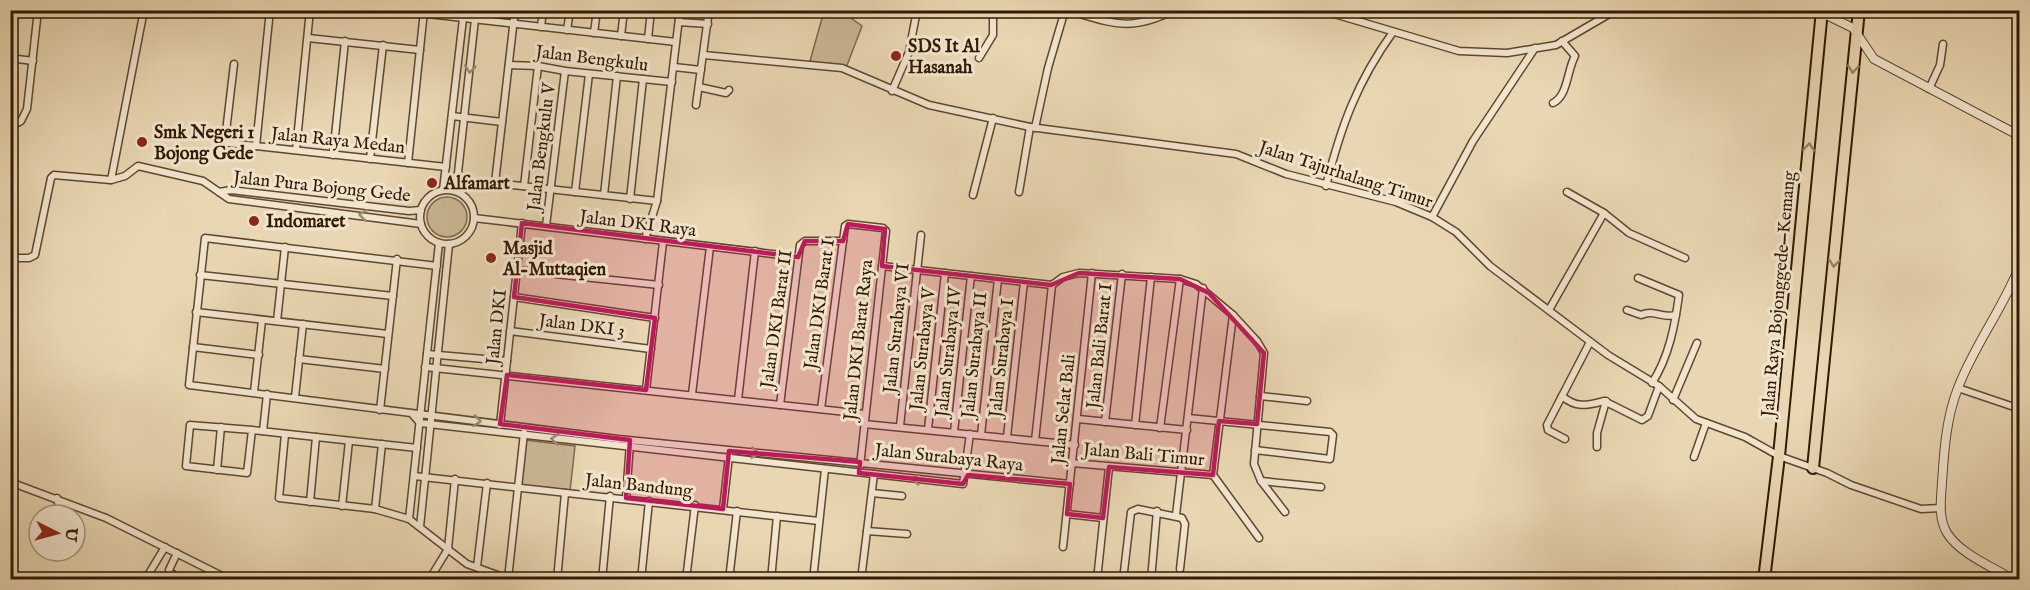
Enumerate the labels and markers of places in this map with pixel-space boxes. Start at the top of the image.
place label: SDS It Al Hasanah [908,36,981,80]
marker: SDS It Al Hasanah [889,49,903,63]
place label: Smk Negeri 1 Bojong Gede [154,122,254,166]
marker: Smk Negeri 1 Bojong Gede [135,135,149,149]
place label: Alfamart [443,173,511,196]
marker: Alfamart [425,176,439,190]
place label: Indomaret [266,211,346,234]
marker: Indomaret [247,214,261,228]
place label: Masjid Al-Muttaqien [502,238,607,282]
marker: Masjid Al-Muttaqien [484,251,498,265]

